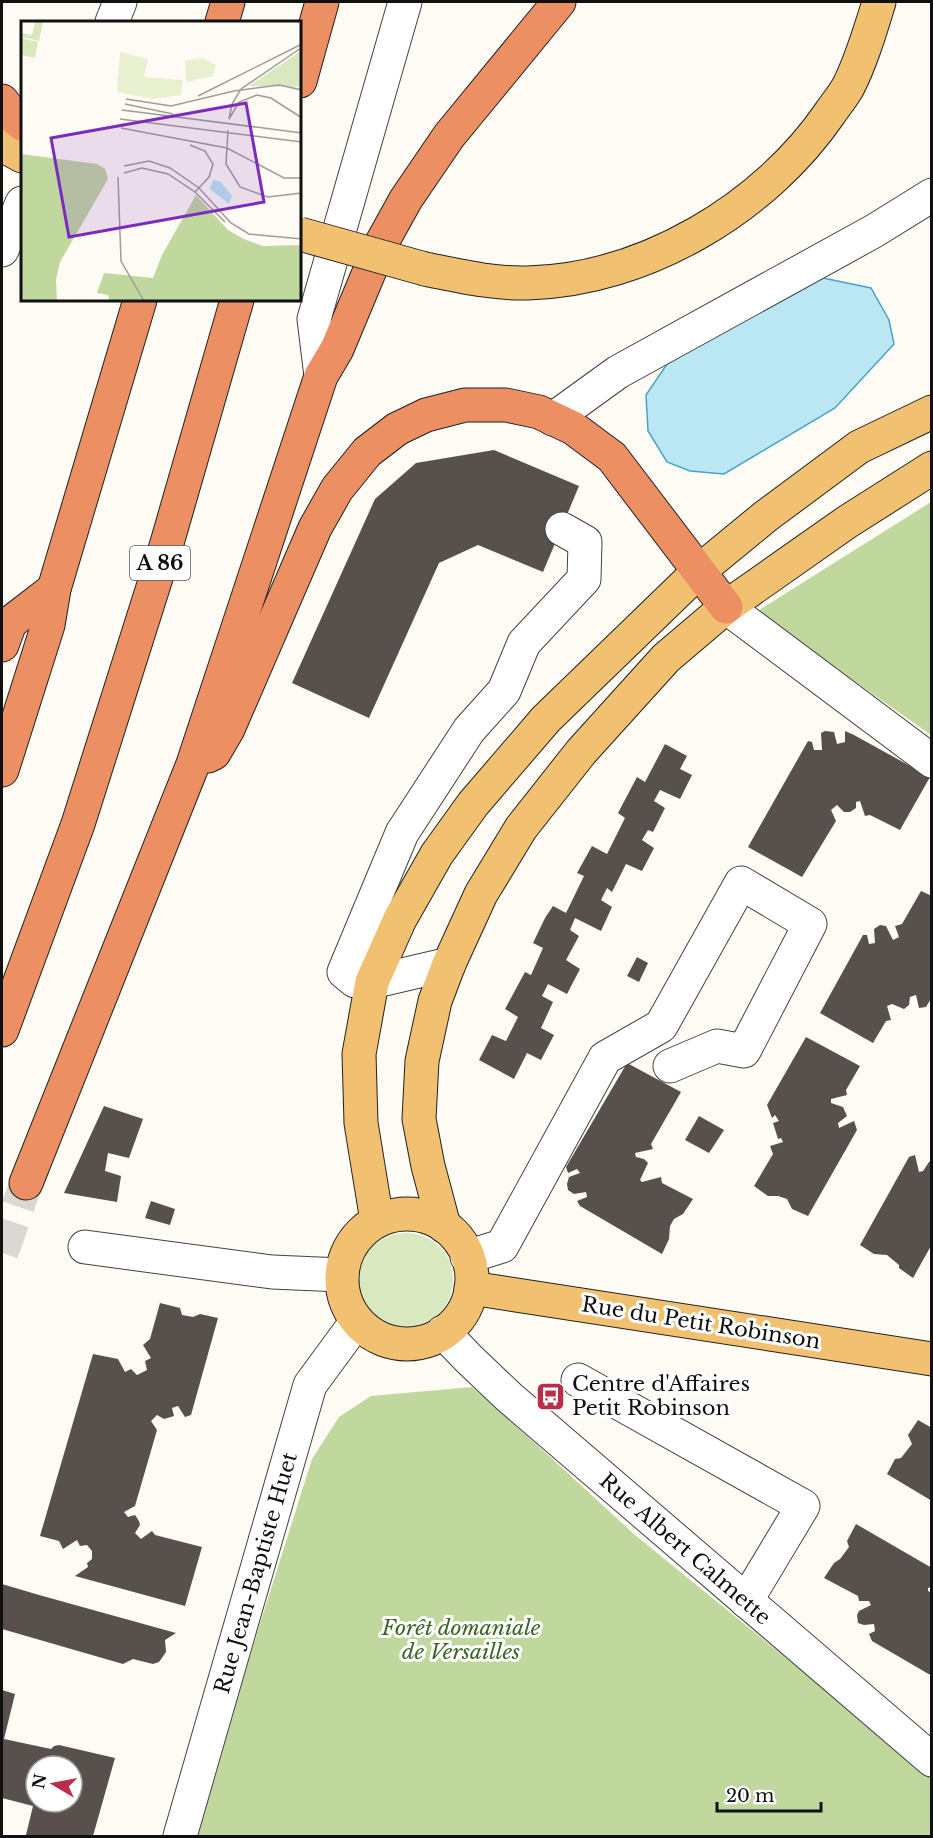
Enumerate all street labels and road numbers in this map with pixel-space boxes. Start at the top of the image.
road number: A 86 [130,546,190,580]
street label: Rue du Petit Robinson [580,1291,822,1355]
street label: Rue Jean-Baptiste Huet [209,1449,303,1697]
street label: Rue Albert Calmette [594,1468,776,1630]

